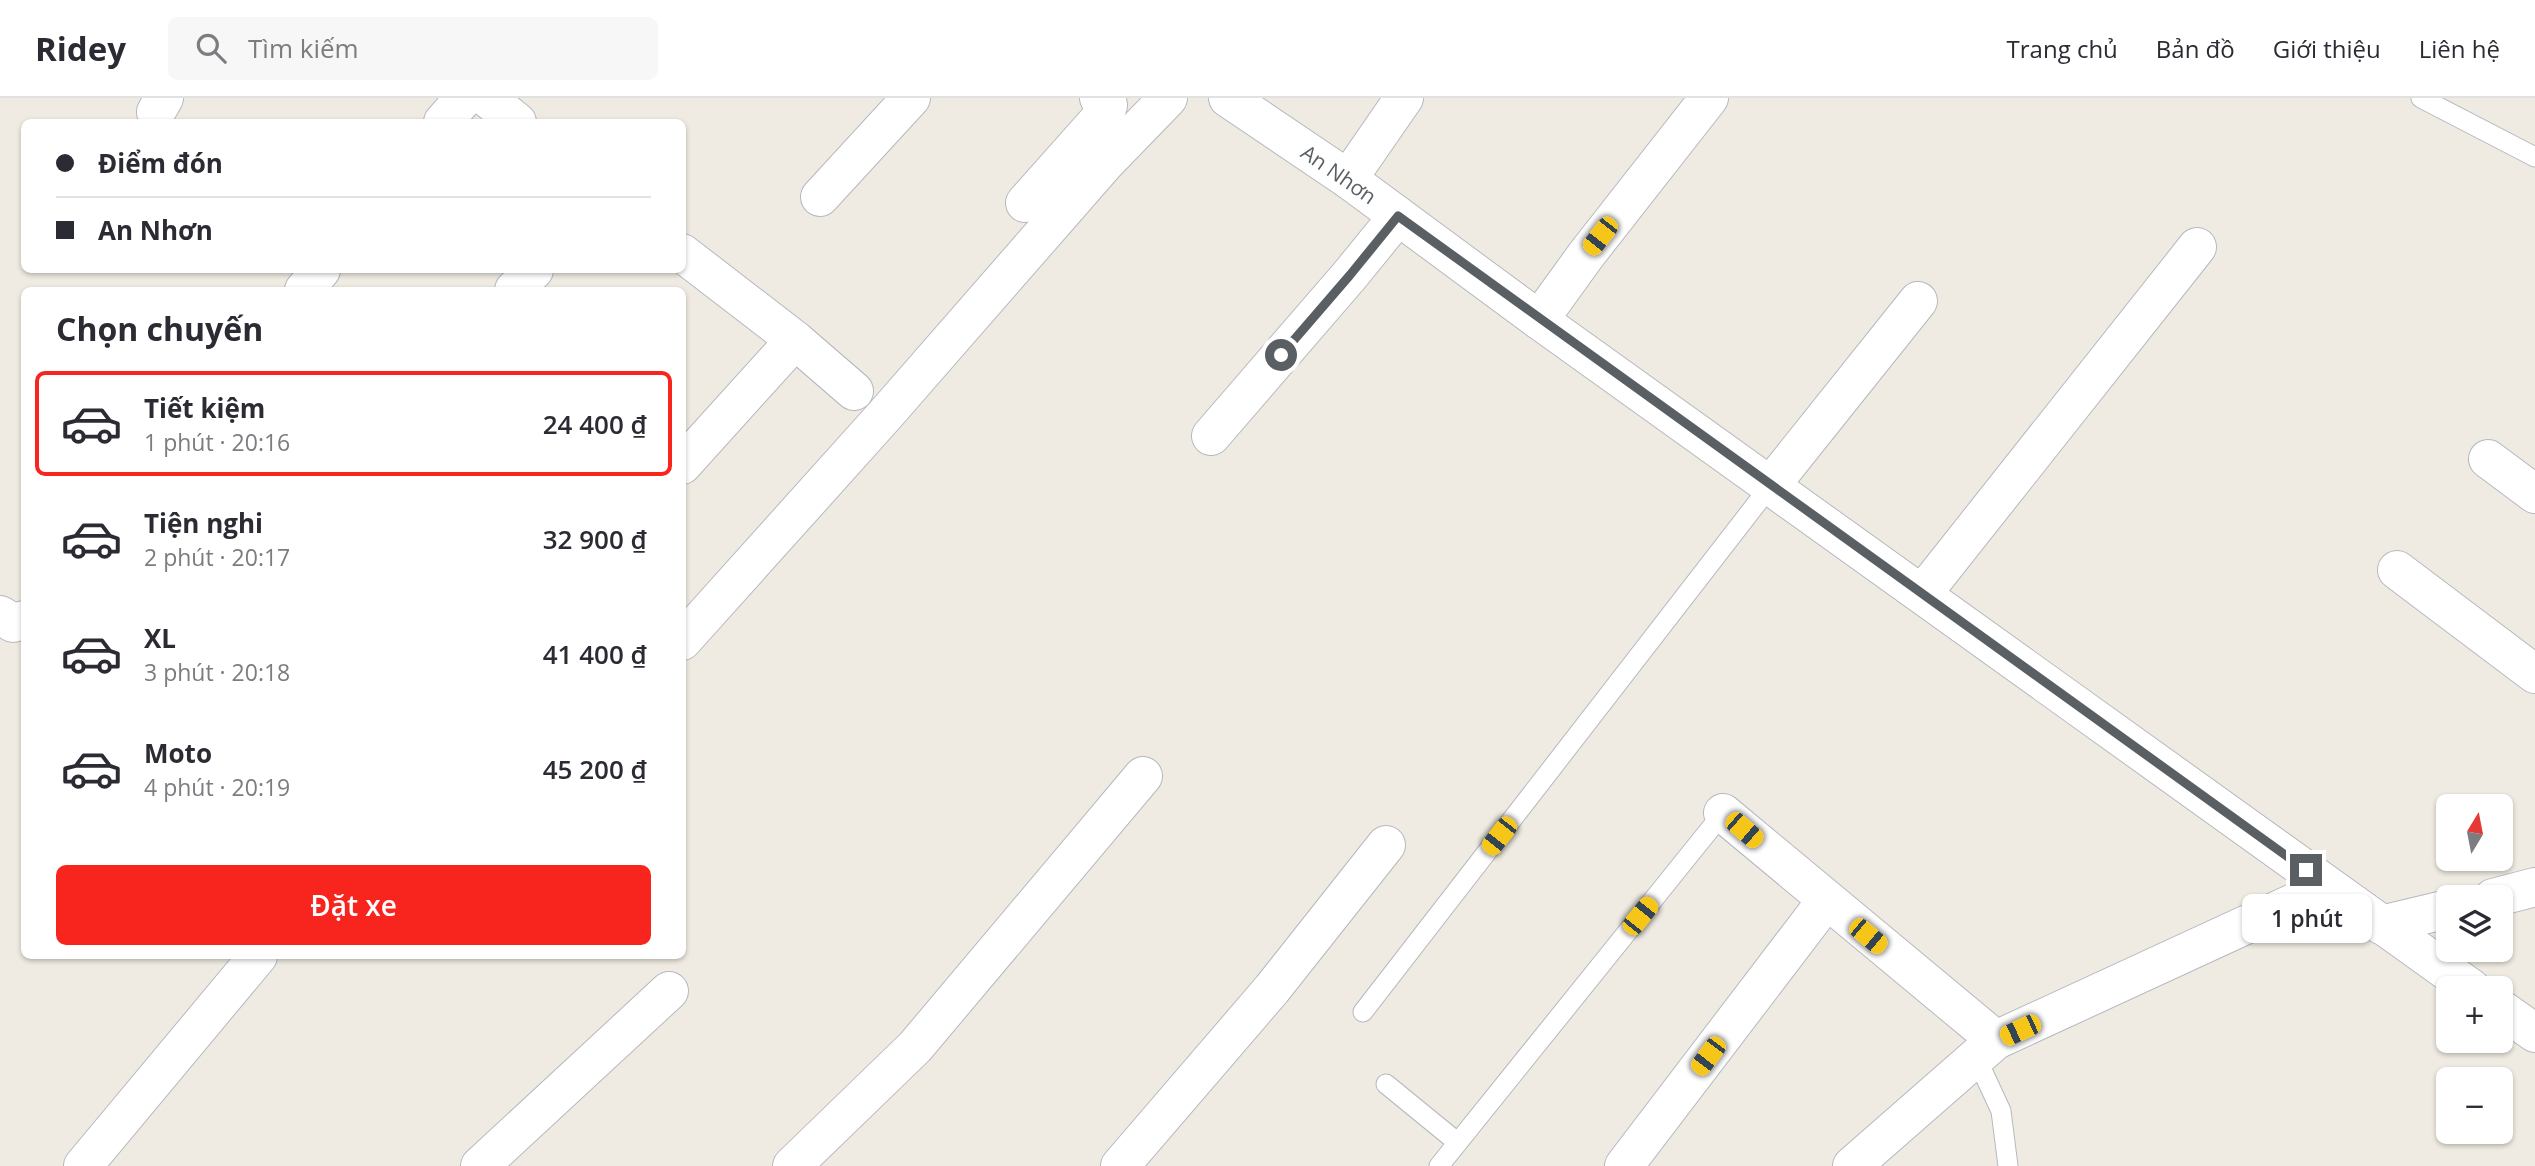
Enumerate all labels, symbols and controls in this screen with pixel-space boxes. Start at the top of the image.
search box [168,17,658,80]
text: Ridey [35,26,126,71]
icon: search [192,29,230,67]
text: Tìm kiếm [248,30,359,66]
text: Trang chủ [2007,32,2118,65]
text: Bản đồ [2156,32,2235,65]
text: Giới thiệu [2273,32,2381,65]
text: Liên hệ [2419,32,2500,65]
street label: An Nhơn [1296,138,1382,210]
text: Điểm đón [98,145,223,181]
text: An Nhơn [98,212,213,248]
car [1579,213,1622,259]
text: Chọn chuyến [56,307,263,350]
route start [1265,339,1297,371]
text: Tiết kiệm [144,390,265,426]
icon: car [60,392,123,455]
text: 24 400 ₫ [543,406,647,442]
text: 1 phút · 20:16 [144,426,290,458]
text: Tiện nghi [144,505,263,541]
icon: car [60,507,123,570]
text: 32 900 ₫ [543,521,647,557]
text: 2 phút · 20:17 [144,541,290,573]
text: XL [144,620,176,656]
icon: car [60,622,123,685]
text: 41 400 ₫ [543,636,647,672]
text: 3 phút · 20:18 [144,656,290,688]
text: Moto [144,735,212,771]
icon: car [60,737,123,800]
text: 45 200 ₫ [543,751,647,787]
text: 4 phút · 20:19 [144,771,290,803]
north arrow [2436,794,2513,872]
map controls [2436,794,2513,1144]
car [1722,808,1767,852]
car [1478,813,1521,859]
route end [2290,854,2322,886]
button: Đặt xe [56,865,651,945]
button: layers [2436,885,2513,962]
car [1619,893,1662,939]
callout: 1 phút [2241,894,2371,944]
text: 1 phút [2271,902,2343,934]
car [1846,914,1891,958]
button: + [2436,976,2513,1053]
car [1997,1012,2044,1048]
car [1687,1033,1730,1079]
button: − [2436,1067,2513,1144]

